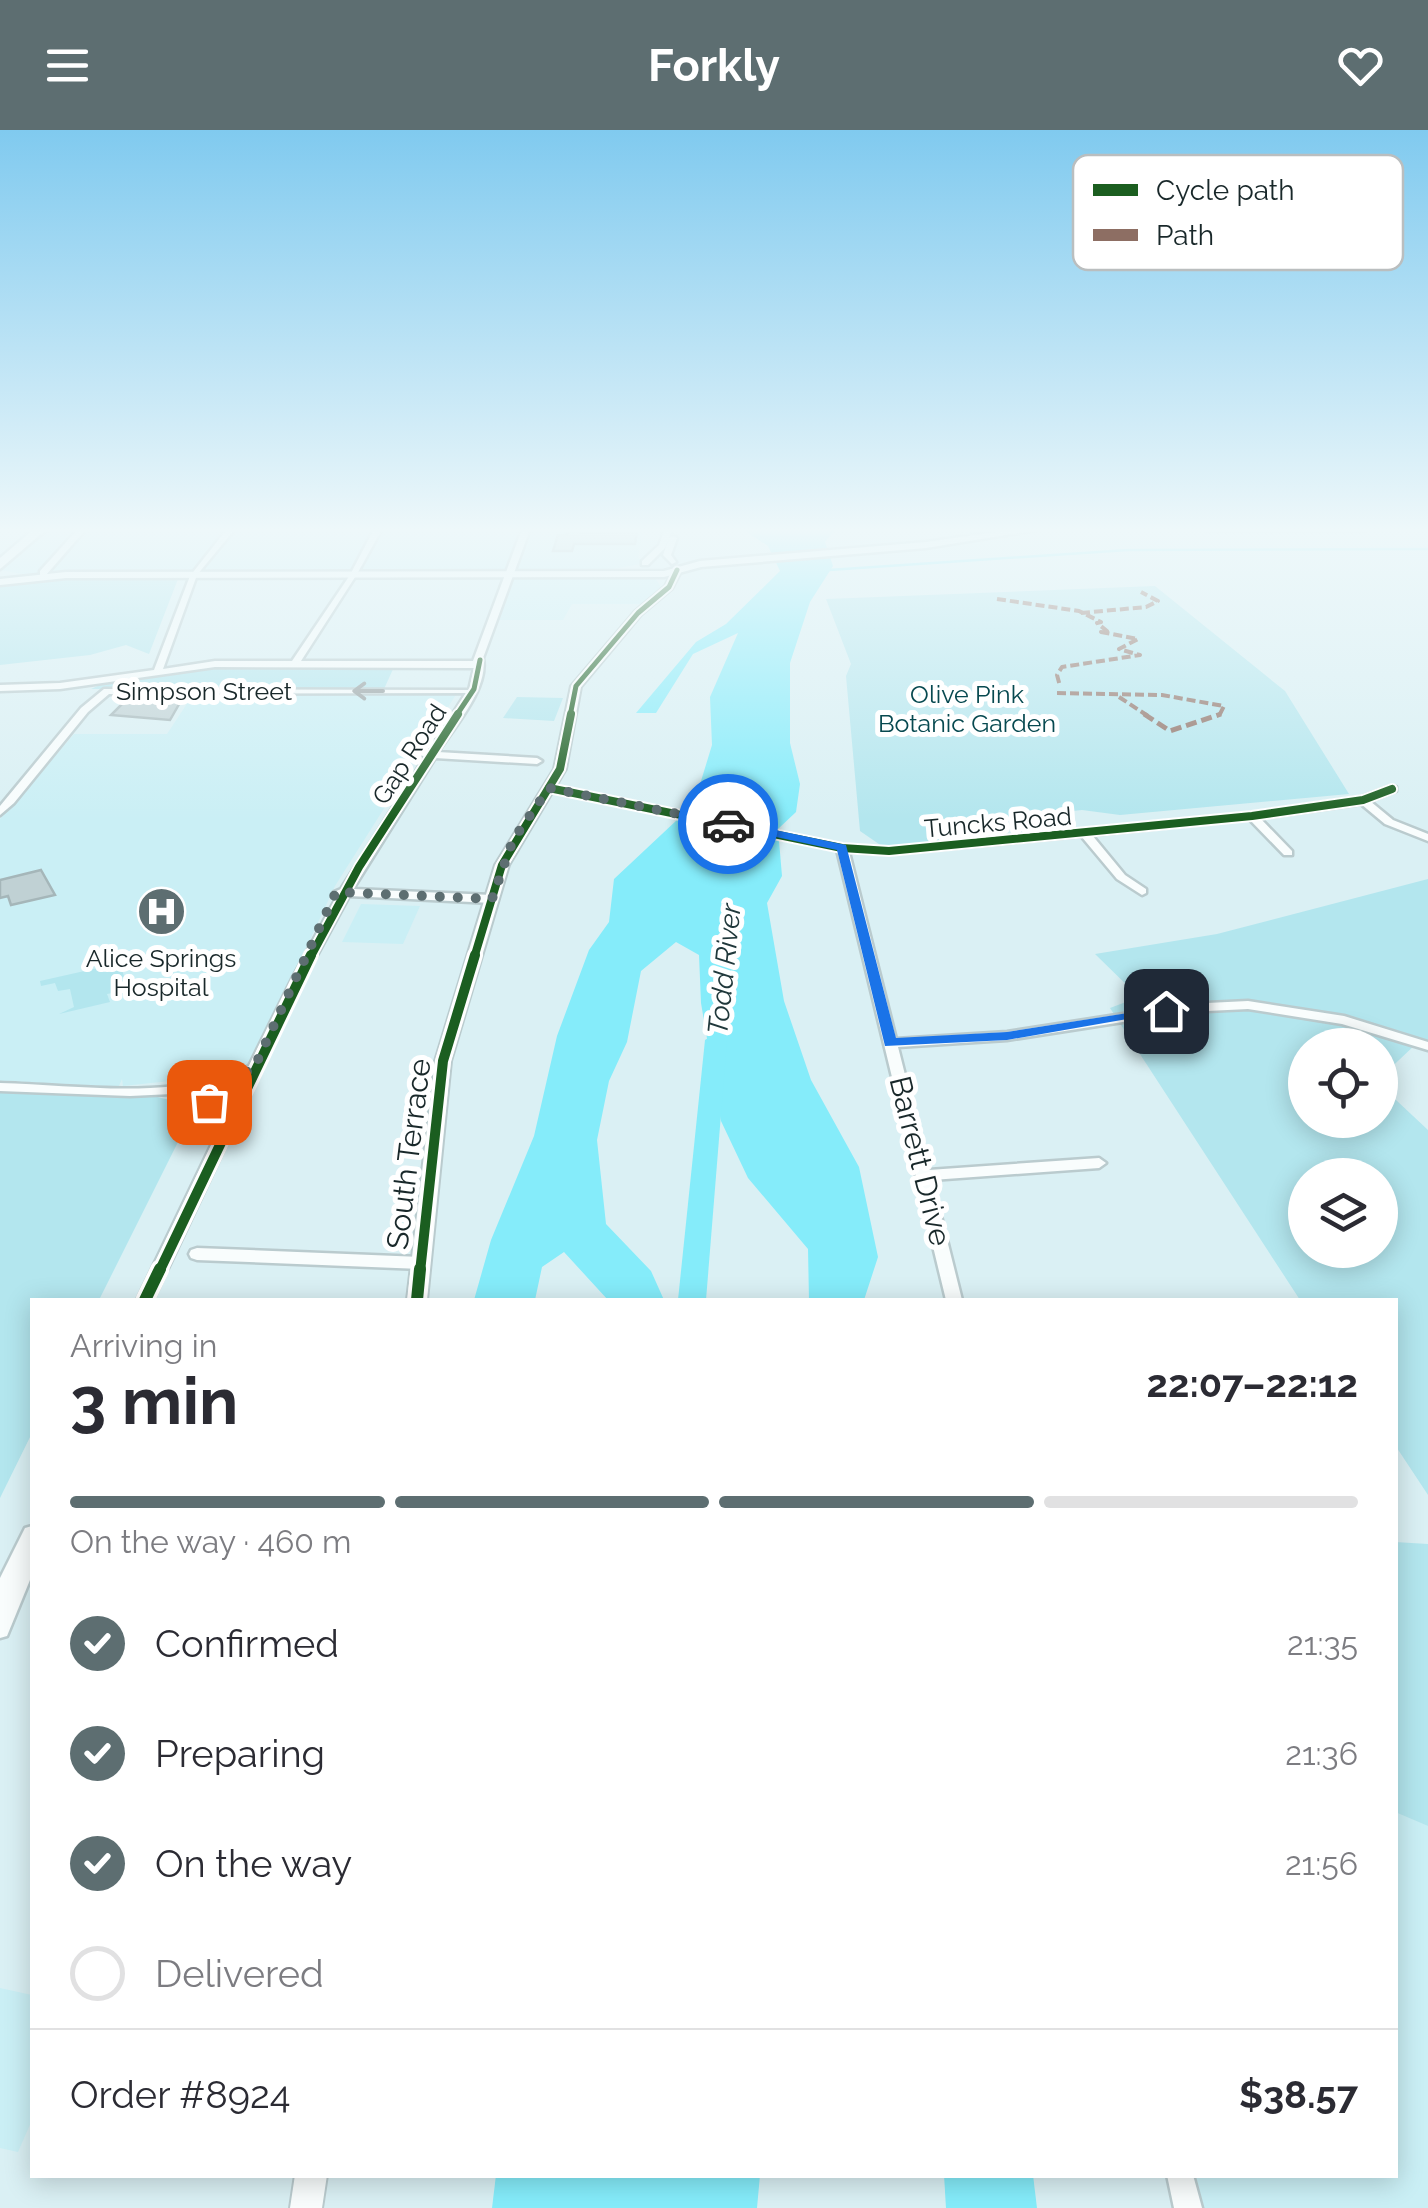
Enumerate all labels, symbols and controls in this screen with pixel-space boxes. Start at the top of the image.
icon: menu [40,38,95,93]
icon: heart [1333,38,1388,93]
text: Forkly [648,39,780,92]
legend [1073,155,1403,270]
text: Cycle path [1156,174,1295,207]
text: Path [1156,219,1214,252]
street label: Simpson Street [116,676,293,706]
park label: Olive Pink Botanic Garden [878,679,1056,738]
one-way arrow [352,682,384,700]
street label: Gap Road [366,698,452,810]
courier [678,774,778,874]
icon: car [701,797,756,852]
street label: Tuncks Road [923,801,1073,843]
hospital icon: Alice Springs Hospital [135,886,187,938]
water label: Todd River [701,901,748,1036]
place label: Alice Springs Hospital [86,943,236,1002]
pin [1124,969,1209,1054]
icon: home [1139,984,1194,1039]
map controls [1288,1028,1398,1268]
button: locate [1288,1028,1398,1138]
street label: South Terrace [379,1057,438,1251]
pin [167,1060,252,1145]
street label: Barrett Drive [882,1072,958,1249]
icon: bag [182,1075,237,1130]
button: layers [1288,1158,1398,1268]
text: Arriving in [70,1327,217,1364]
text: 22:07–22:12 [1147,1361,1358,1406]
text: 3 min [70,1363,238,1439]
text: On the way · 460 m [70,1523,351,1560]
icon: check [70,1616,125,1671]
text: Confirmed [155,1621,339,1666]
text: 21:35 [1287,1625,1358,1662]
icon: check [70,1726,125,1781]
text: Preparing [155,1731,325,1776]
text: 21:36 [1285,1735,1358,1772]
icon: check [70,1836,125,1891]
text: On the way [155,1841,352,1886]
text: 21:56 [1285,1845,1358,1882]
text: Delivered [155,1951,324,1996]
text: Order #8924 [70,2072,290,2117]
text: $38.57 [1239,2072,1358,2117]

